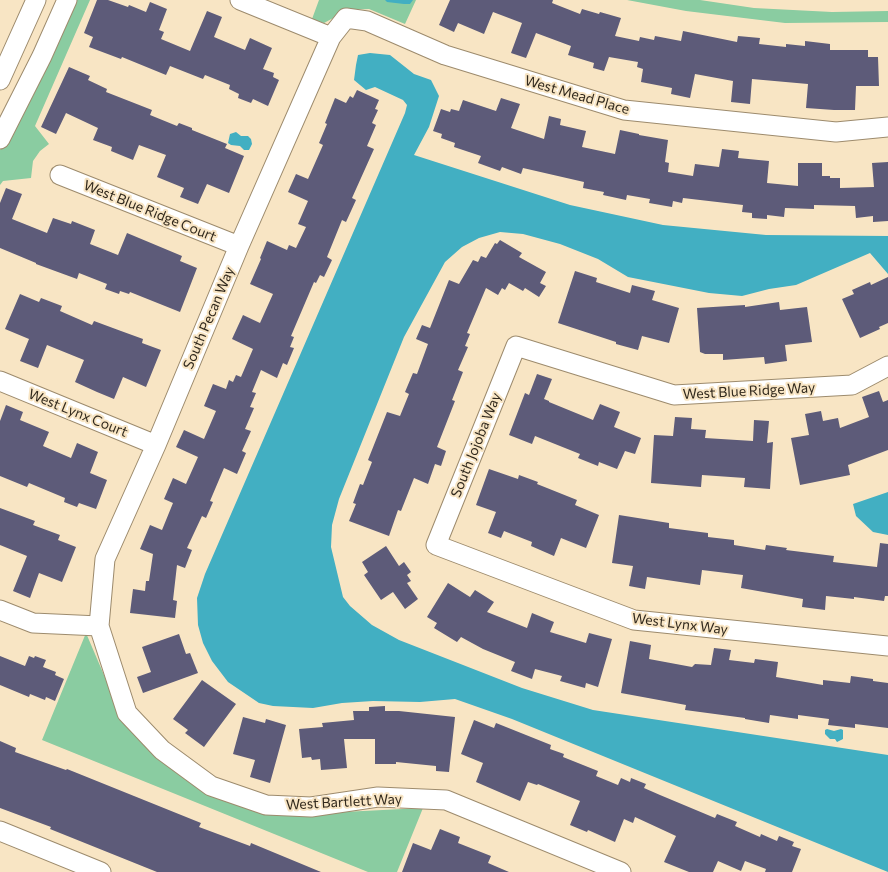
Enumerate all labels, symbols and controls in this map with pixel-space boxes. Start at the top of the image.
street label: West Mead Place [523,72,631,118]
street label: West Blue Ridge Court [81,177,219,245]
street label: South Pecan Way [180,264,238,372]
street label: West Blue Ridge Way [682,379,816,403]
street label: West Lynx Court [26,385,130,441]
street label: South Jojoba Way [447,390,505,500]
street label: West Lynx Way [631,610,729,638]
street label: West Bartlett Way [286,791,402,813]

